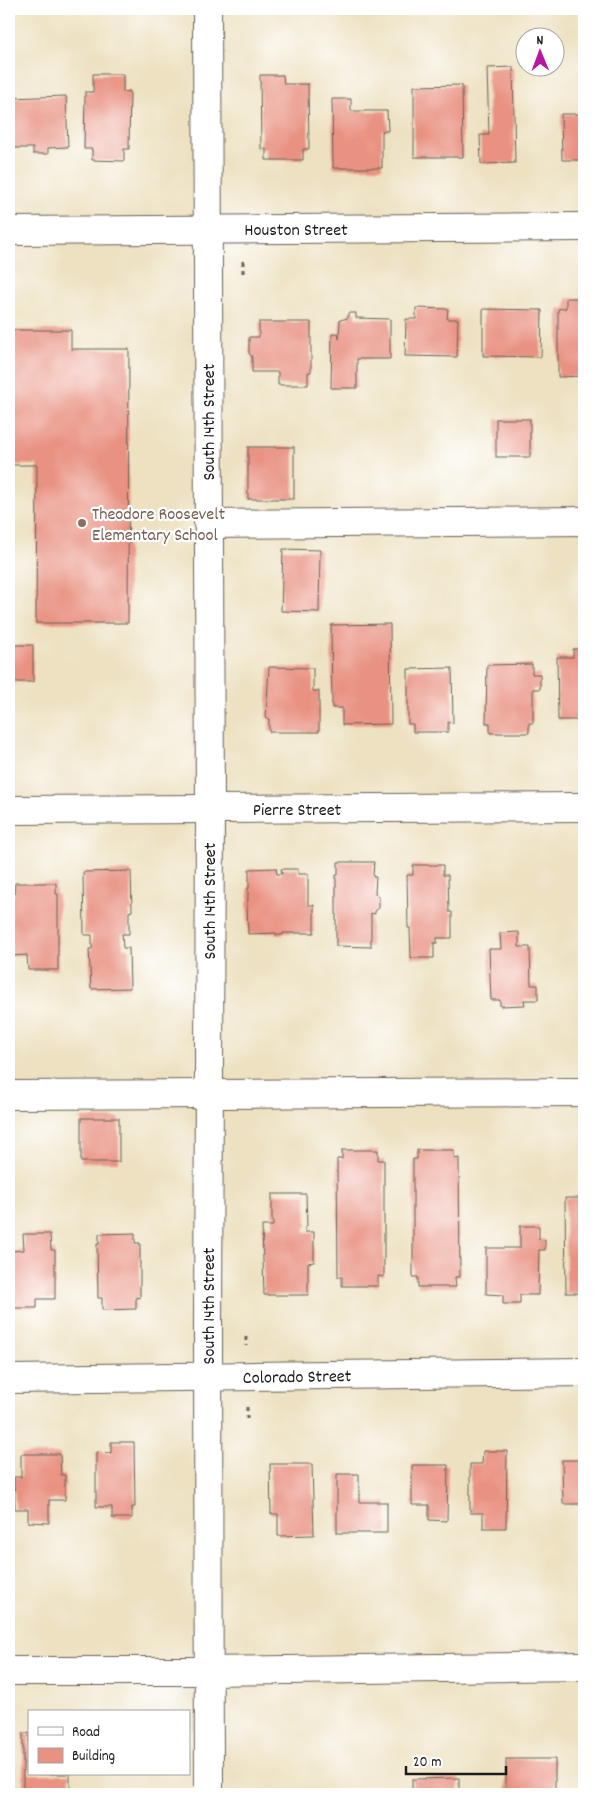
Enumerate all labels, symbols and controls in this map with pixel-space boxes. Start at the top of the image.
north arrow [516,28,566,78]
text: N [536,31,544,51]
street label: Houston Street [244,219,348,244]
street label: South 14th Street [198,363,223,480]
place label: Theodore Roosevelt Elementary School [92,503,226,549]
marker: Theodore Roosevelt Elementary School [76,517,88,529]
street label: Pierre Street [253,799,342,824]
street label: South 14th Street [199,842,224,959]
street label: South 14th Street [198,1247,223,1364]
street label: Colorado Street [243,1365,352,1392]
legend [28,1710,190,1776]
text: Road [72,1722,100,1744]
scale bar [406,1743,506,1775]
text: Building [72,1746,115,1768]
text: 20 m [413,1752,441,1774]

